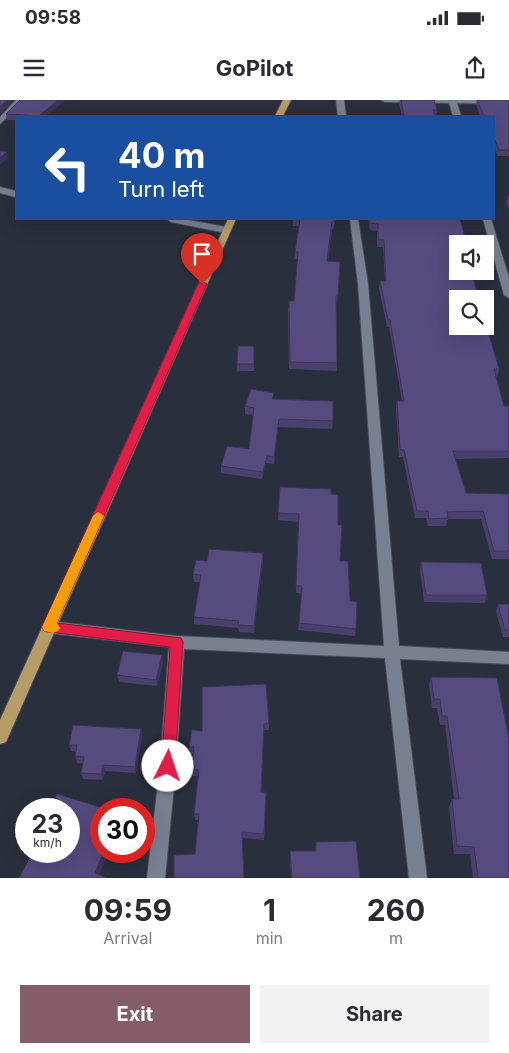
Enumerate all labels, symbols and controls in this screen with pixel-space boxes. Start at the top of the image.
text: 09:58 [25,6,81,29]
icon: menu [20,54,48,82]
icon: share [461,54,489,82]
text: GoPilot [216,55,293,81]
text: 40 m [118,134,206,176]
icon: left [35,135,100,200]
text: Turn left [118,176,204,202]
pin [181,233,223,284]
map controls [449,235,494,335]
button: sound [449,235,494,280]
icon: arrive [188,240,216,268]
button: search [449,290,494,335]
position arrow [141,739,193,791]
speed limit sign: 30 [90,798,155,863]
text: 23 [32,809,63,839]
text: km/h [33,835,62,850]
text: 09:59 [84,892,172,928]
text: 1 [263,892,276,928]
text: 260 [367,892,425,928]
text: Arrival [103,928,152,948]
text: min [256,928,283,948]
text: m [389,928,403,948]
button: Exit [20,985,250,1043]
button: Share [260,985,489,1043]

